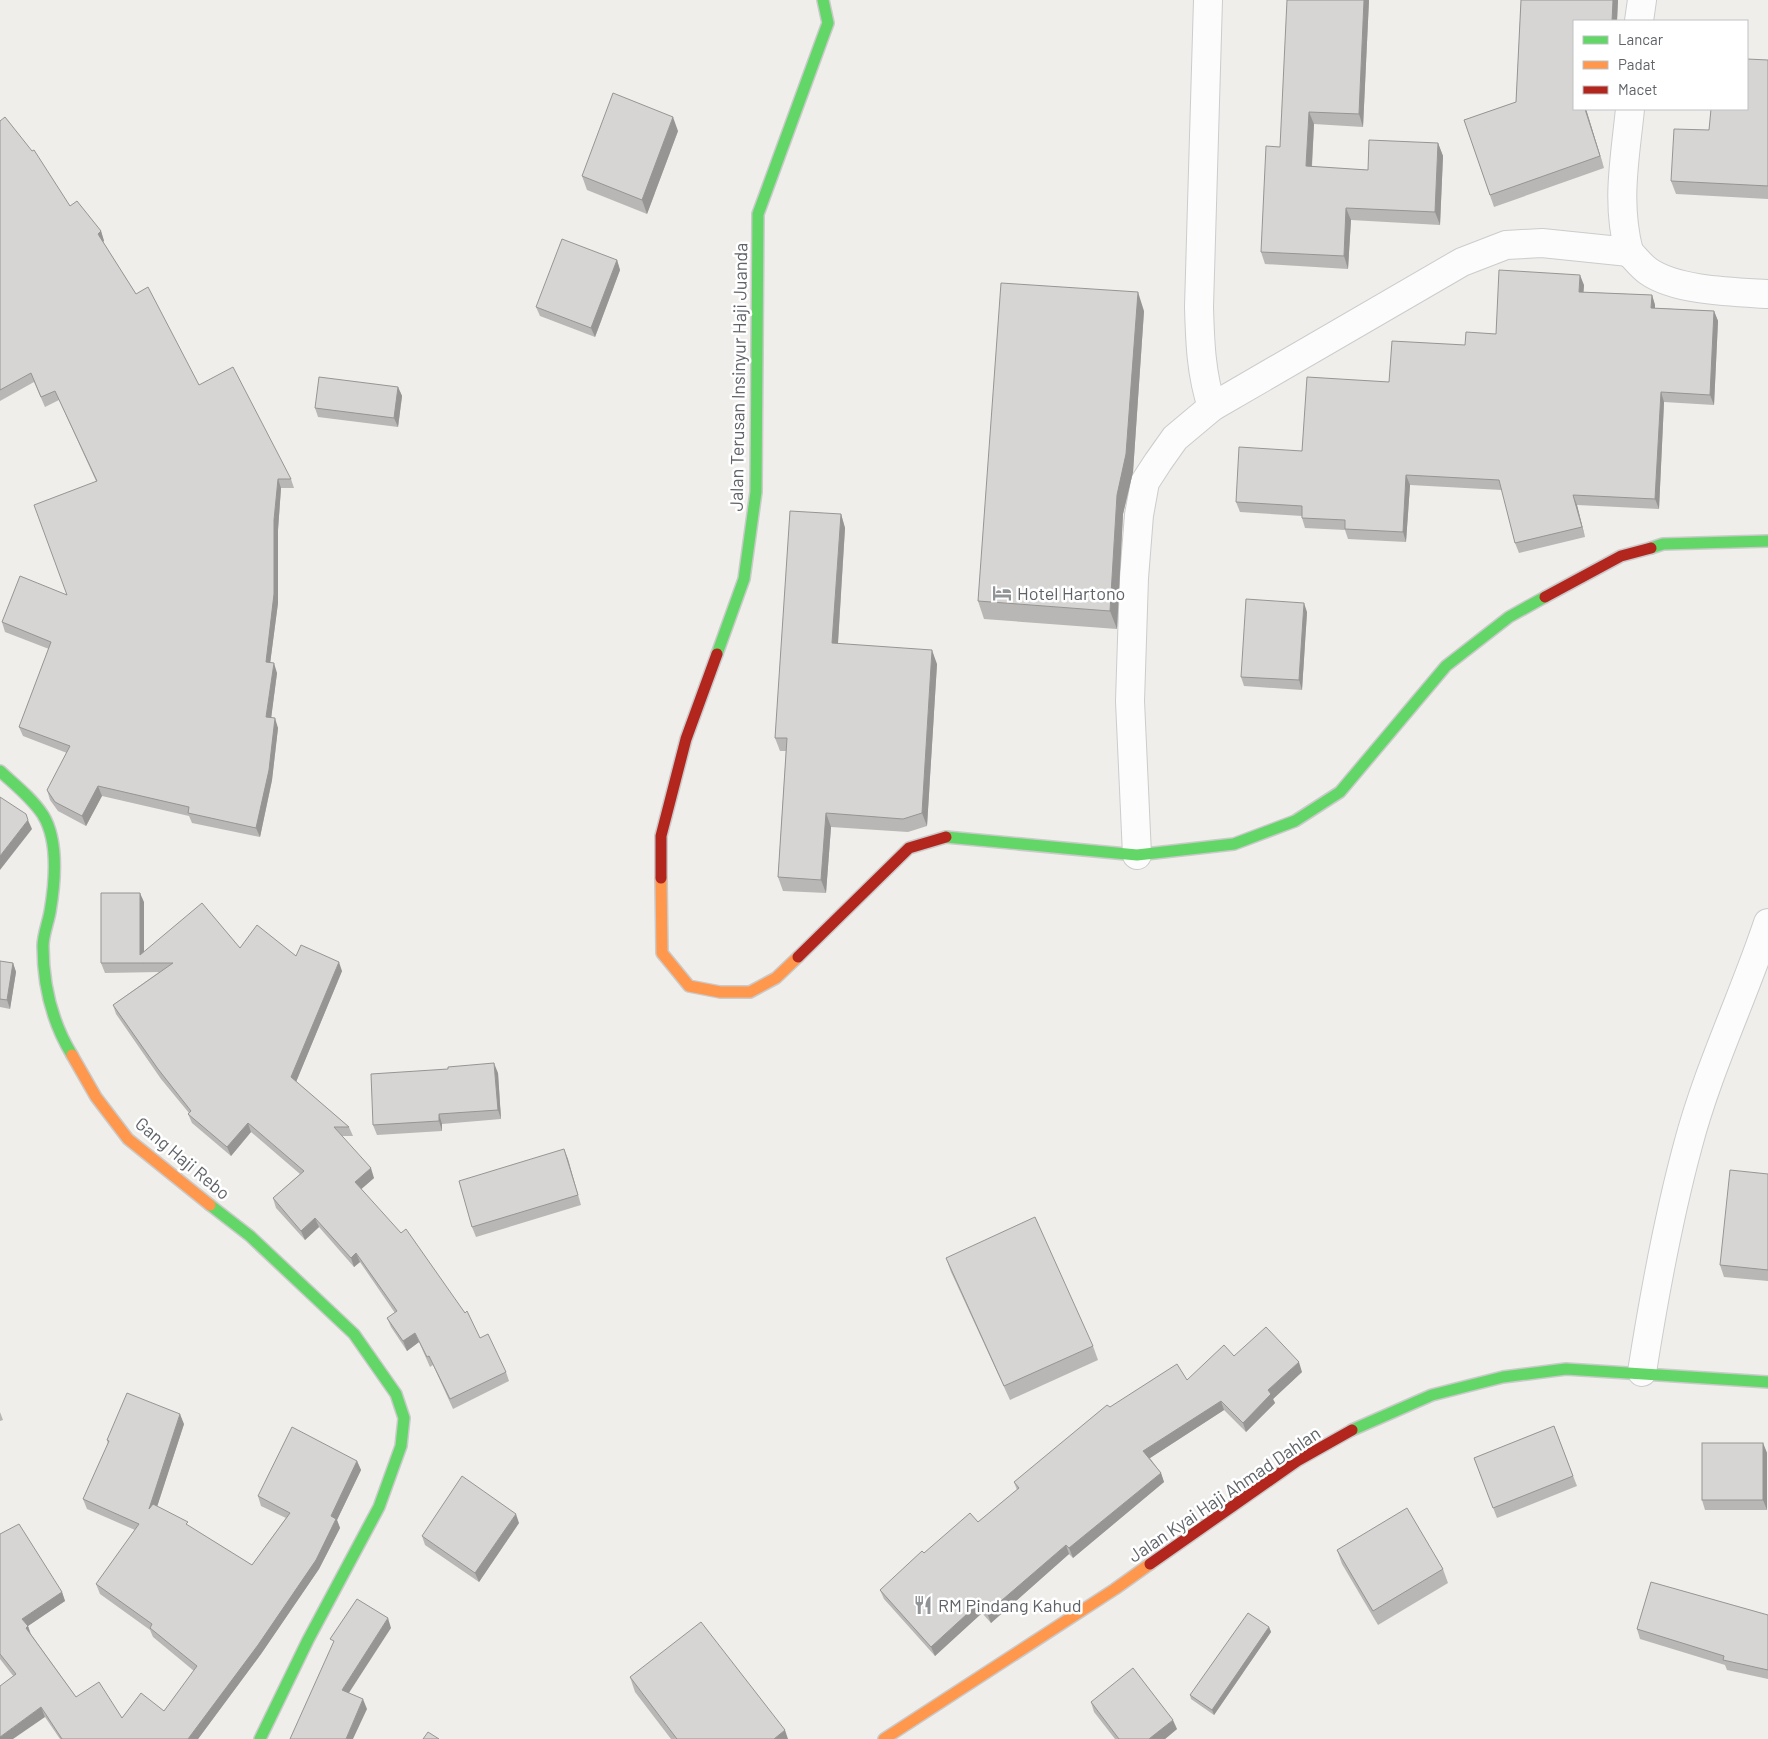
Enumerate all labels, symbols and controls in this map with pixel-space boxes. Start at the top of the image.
legend [1573,20,1748,110]
text: Lancar [1618,30,1664,48]
text: Padat [1618,55,1656,73]
text: Macet [1618,80,1658,98]
street label: Jalan Terusan Insinyur Haji Juanda [725,242,751,512]
hotel icon: Hotel Hartono [991,582,1013,604]
place label: Hotel Hartono [1017,582,1125,604]
street label: Gang Haji Rebo [131,1112,235,1204]
street label: Jalan Kyai Haji Ahmad Dahlan [1124,1421,1324,1567]
restaurant icon: RM Pindang Kahud [912,1594,934,1616]
place label: RM Pindang Kahud [938,1594,1082,1616]

